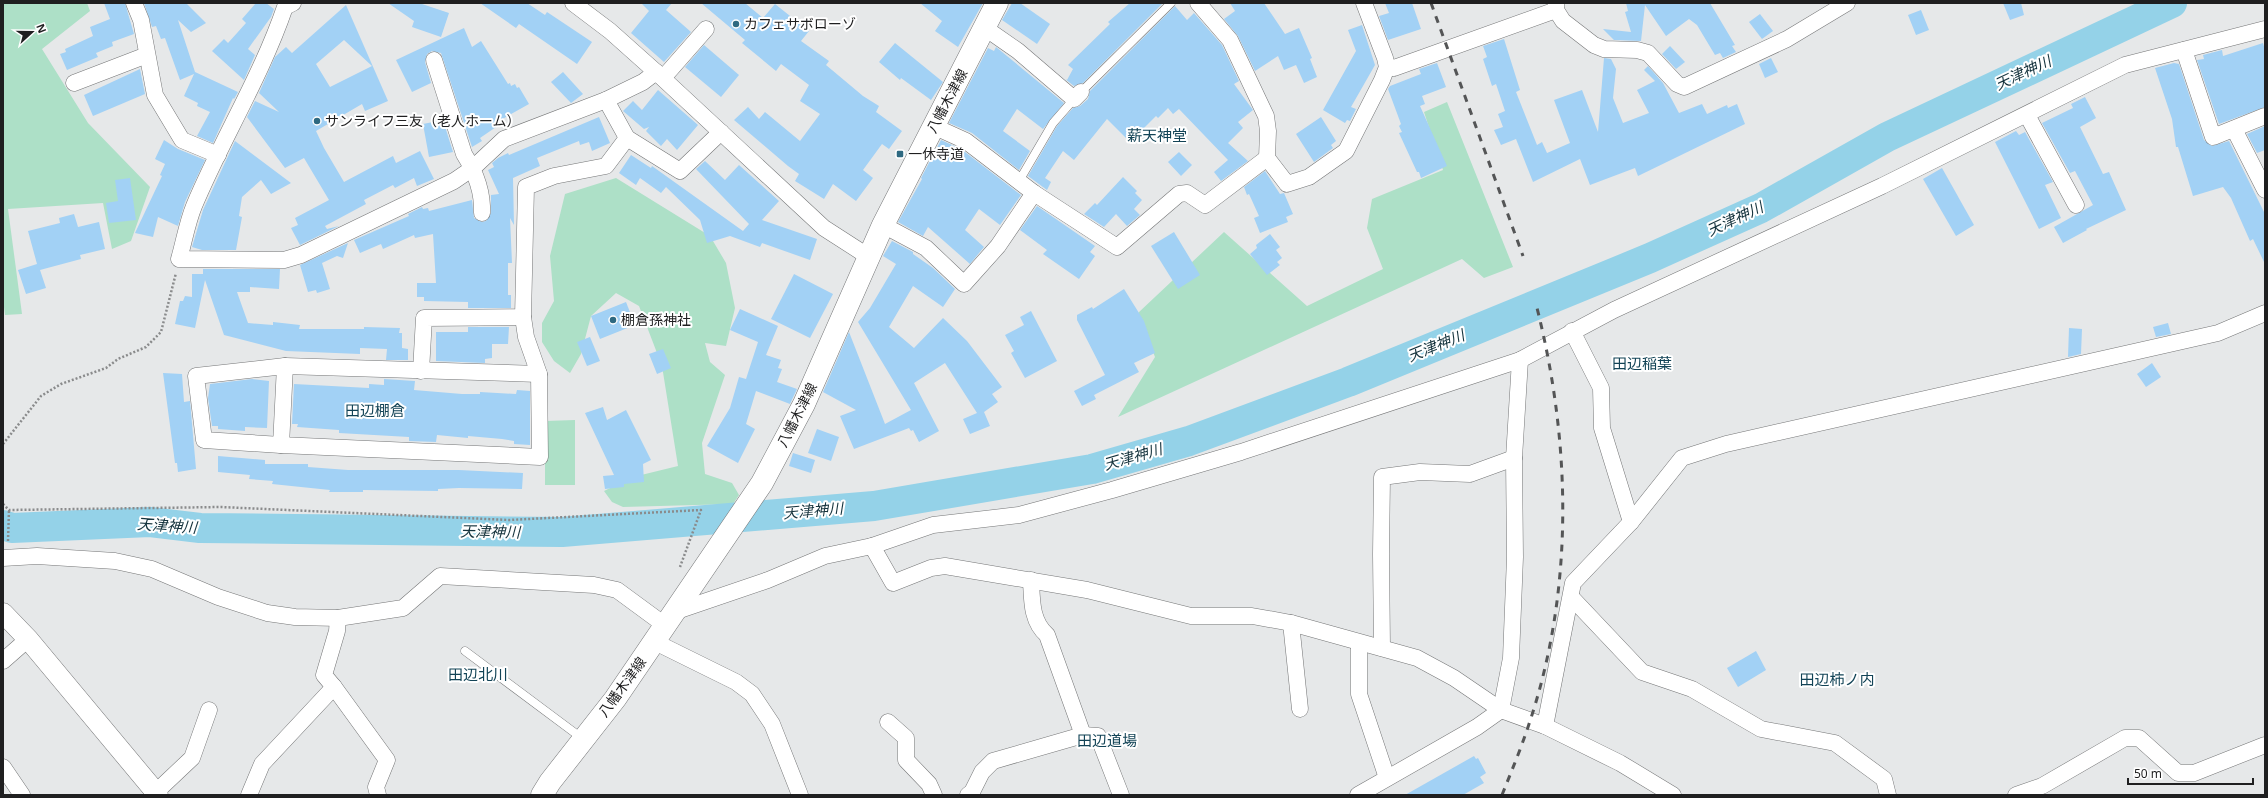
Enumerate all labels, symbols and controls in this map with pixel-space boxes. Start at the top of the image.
north arrow [12,12,52,52]
place label: カフェサボローゾ [744,14,856,33]
marker: カフェサボローゾ [731,19,741,29]
text: N [33,21,50,35]
water label: 天津神川 [1991,50,2056,94]
street label: 八幡木津線 [922,65,971,136]
place label: サンライフ三友（老人ホーム） [325,111,521,130]
marker: サンライフ三友（老人ホーム） [312,116,322,126]
district label: 薪天神堂 [1127,125,1187,145]
place label: 一休寺道 [908,144,964,163]
marker: 一休寺道 [895,149,905,159]
water label: 天津神川 [1703,196,1768,240]
place label: 棚倉孫神社 [621,310,691,329]
marker: 棚倉孫神社 [608,315,618,325]
water label: 天津神川 [1404,324,1469,366]
district label: 田辺稲葉 [1612,353,1672,373]
street label: 八幡木津線 [772,379,821,450]
district label: 田辺棚倉 [345,400,405,420]
water label: 天津神川 [1101,438,1166,474]
water label: 天津神川 [782,497,846,523]
water label: 天津神川 [136,513,200,537]
water label: 天津神川 [460,520,522,542]
street label: 八幡木津線 [593,653,650,721]
district label: 田辺北川 [448,664,508,684]
district label: 田辺柿ノ内 [1799,669,1875,689]
district label: 田辺道場 [1077,730,1137,750]
scale bar [2128,760,2253,786]
text: 50 m [2134,765,2162,782]

